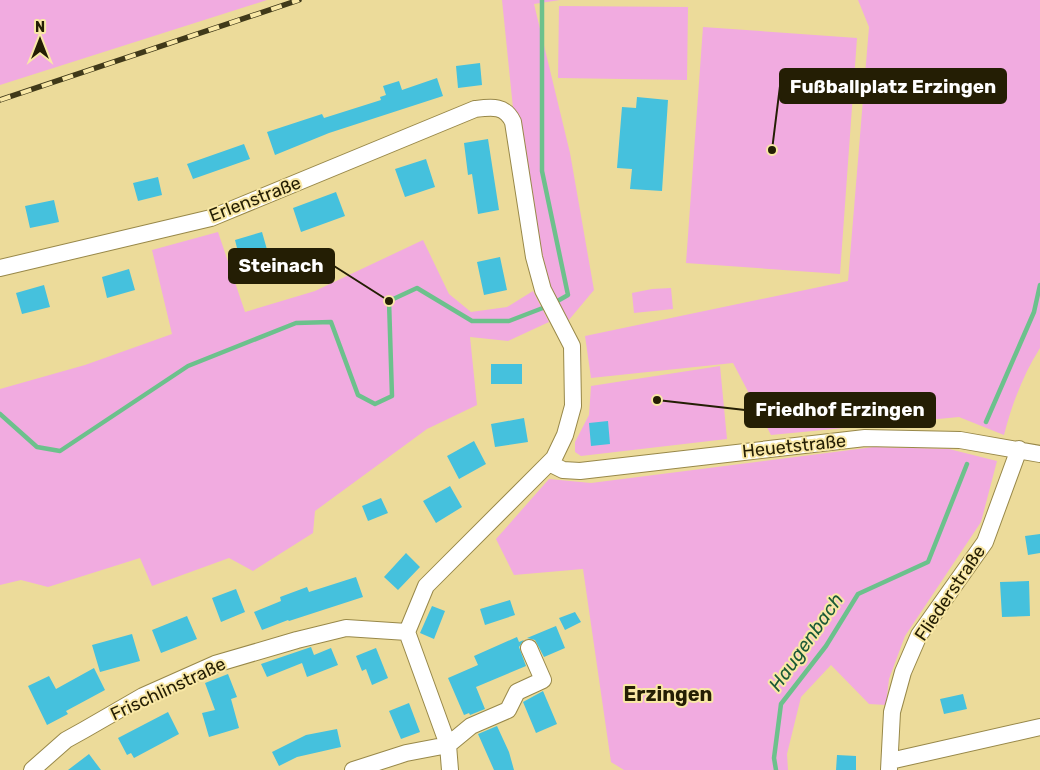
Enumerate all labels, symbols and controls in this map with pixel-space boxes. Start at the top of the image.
north arrow [15,15,65,65]
text: N [35,19,45,36]
callout: Fußballplatz Erzingen [780,69,1006,103]
text: Fußballplatz Erzingen [790,75,996,98]
street label: Erlenstraße [206,171,304,227]
callout: Steinach [229,249,334,283]
text: Steinach [238,254,324,277]
callout: Friedhof Erzingen [745,393,935,427]
text: Friedhof Erzingen [755,398,925,421]
street label: Heuetstraße [741,430,847,462]
street label: Fliederstraße [910,541,990,645]
water label: Haugenbach [764,589,848,695]
street label: Frischlinstraße [107,653,229,725]
district label: Erzingen [624,682,712,706]

